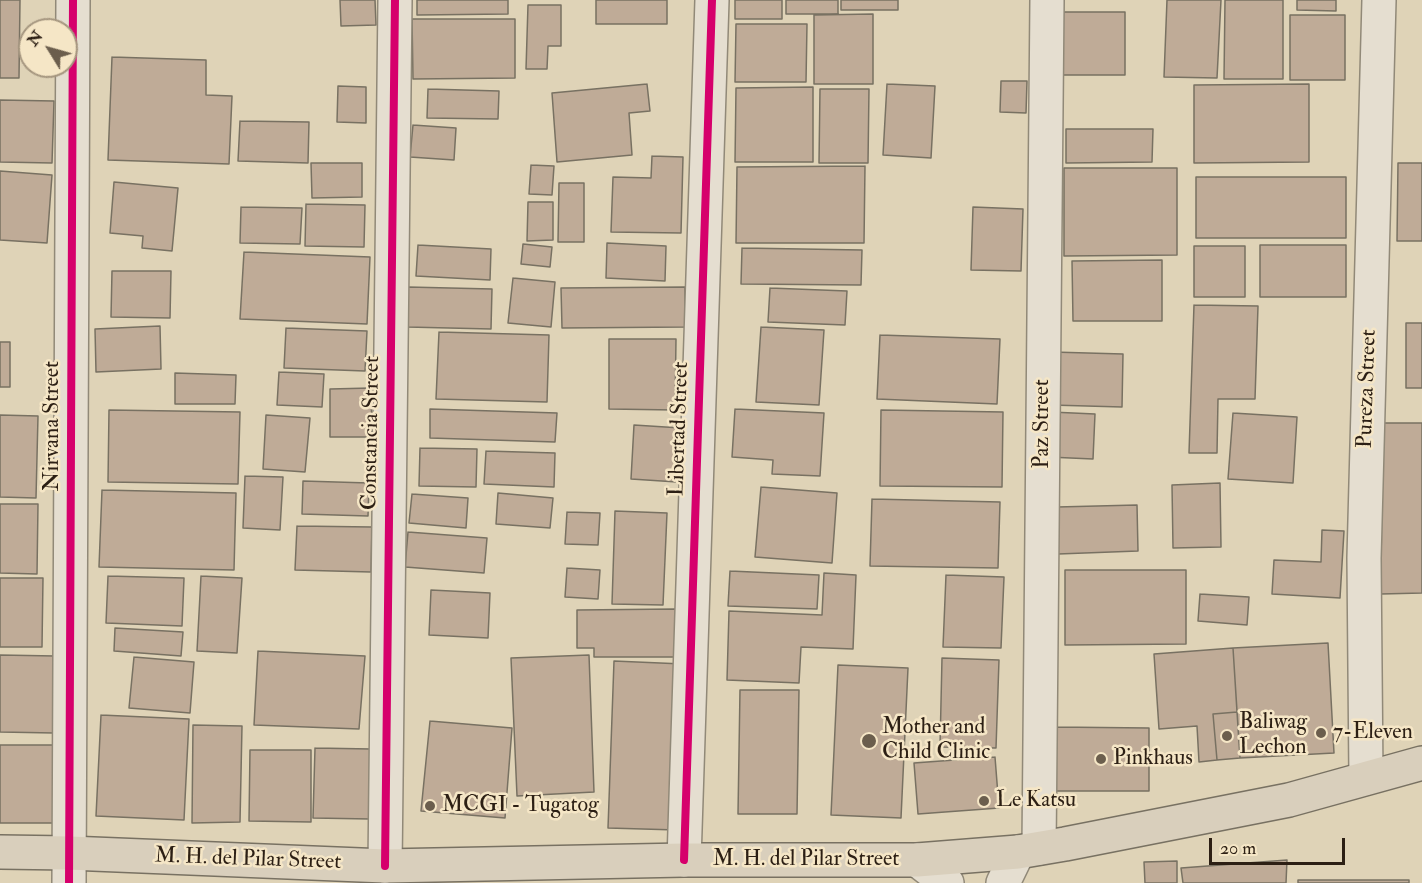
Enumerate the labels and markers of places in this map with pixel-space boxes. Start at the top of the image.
place label: Baliwag Lechon [1239,710,1307,762]
place label: Mother and Child Clinic [882,715,990,766]
place label: 7-Eleven [1333,720,1413,746]
marker: 7-Eleven [1314,726,1328,740]
marker: Baliwag Lechon [1220,729,1234,743]
marker: Mother and Child Clinic [860,732,878,750]
place label: Pinkhaus [1113,746,1193,772]
marker: Pinkhaus [1094,752,1108,766]
place label: Le Katsu [996,788,1076,814]
place label: MCGI - Tugatog [442,793,599,819]
marker: Le Katsu [977,794,991,808]
marker: MCGI - Tugatog [423,799,437,813]

